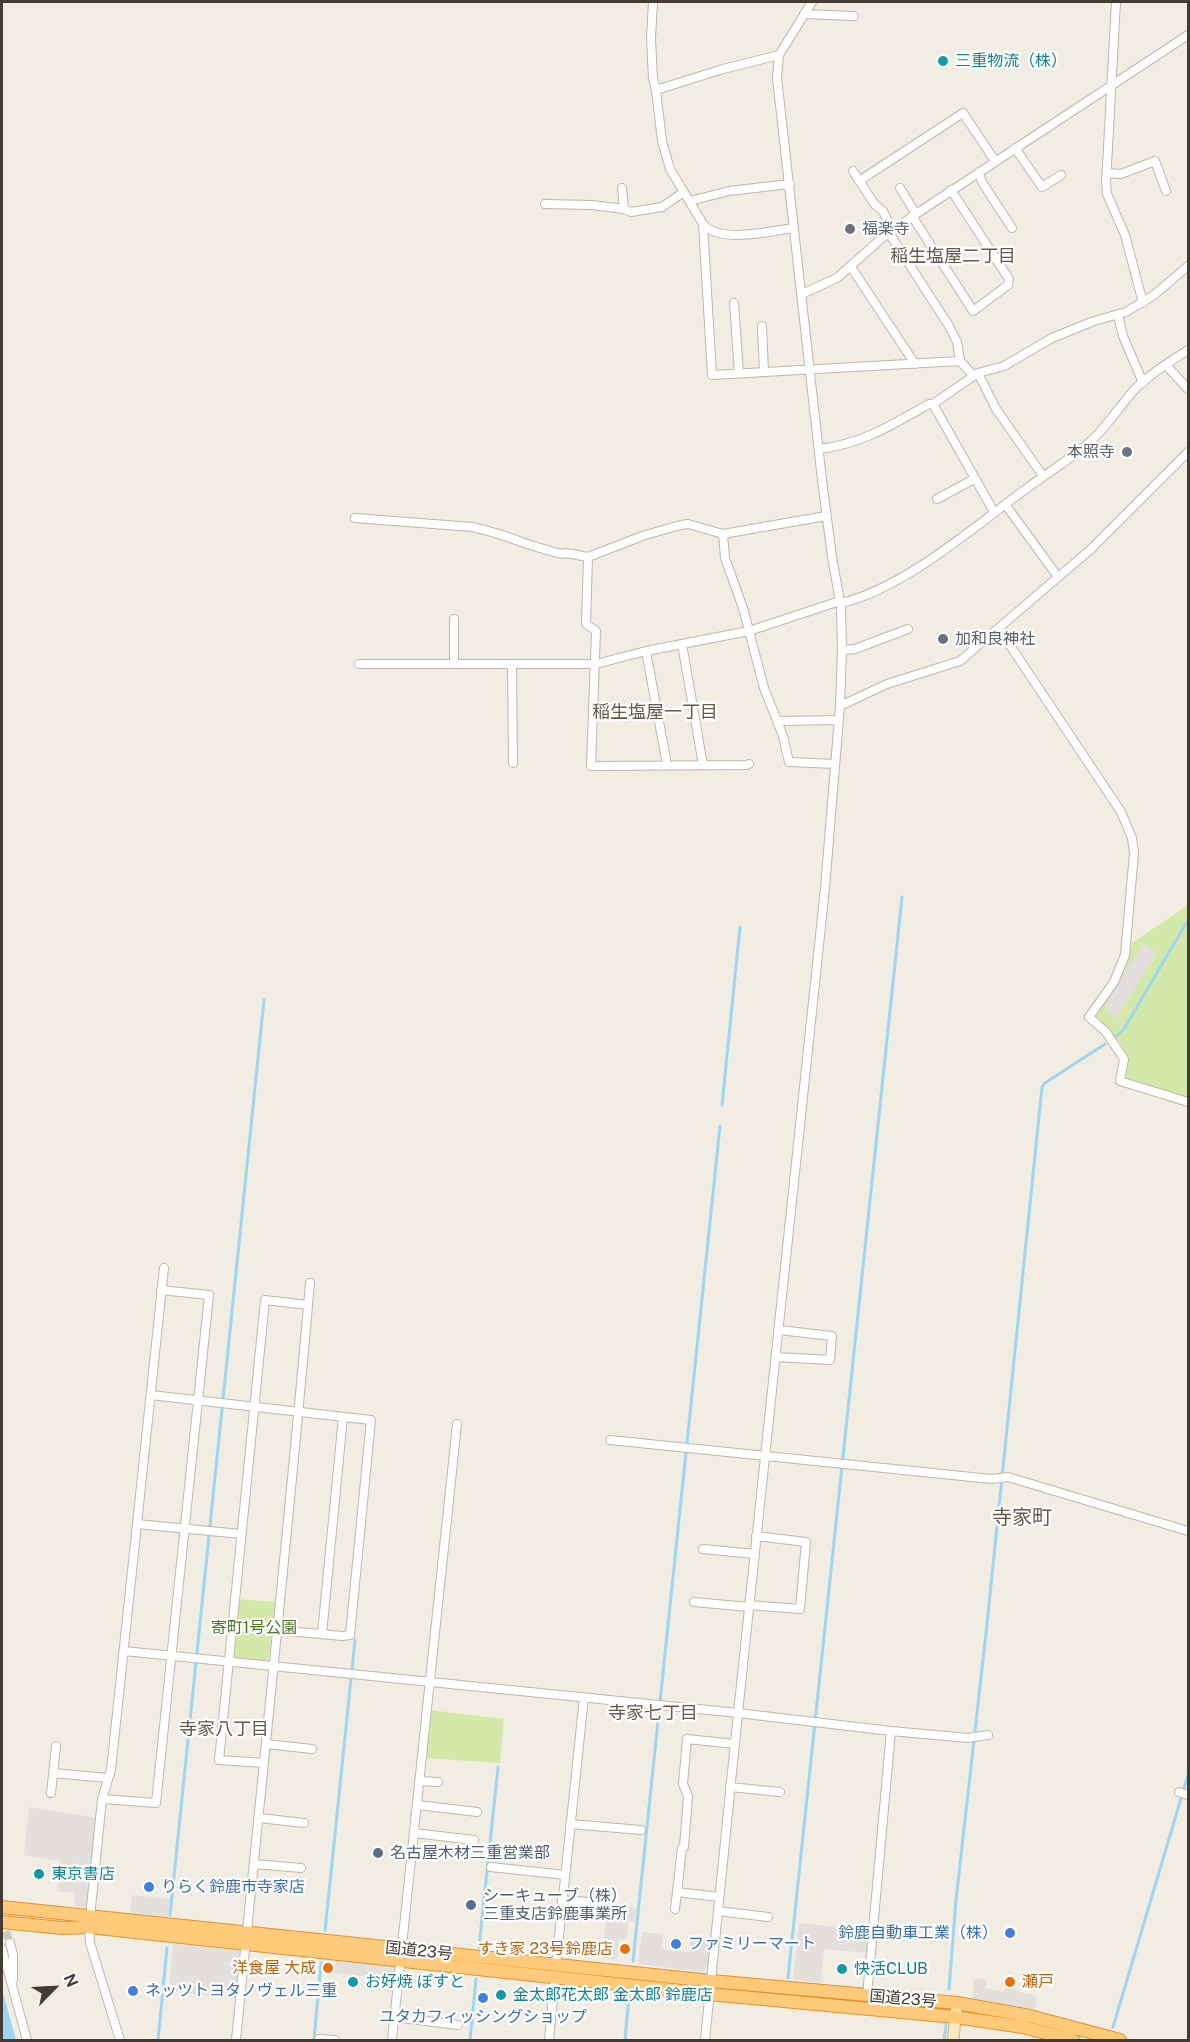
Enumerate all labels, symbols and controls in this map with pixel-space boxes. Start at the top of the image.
place label: 三重物流（株） [955,51,1067,71]
marker: 三重物流（株） [936,54,950,68]
place label: 福楽寺 [862,219,910,239]
marker: 福楽寺 [843,222,857,236]
district label: 稲生塩屋二丁目 [890,245,1016,267]
place label: 本照寺 [1067,442,1115,462]
marker: 本照寺 [1120,445,1134,459]
place label: 加和良神社 [955,629,1035,649]
marker: 加和良神社 [936,632,950,646]
district label: 稲生塩屋一丁目 [592,701,718,723]
district label: 寺家町 [992,1506,1052,1530]
park label: 寄町1号公園 [211,1618,297,1638]
district label: 寺家七丁目 [608,1702,698,1724]
district label: 寺家八丁目 [179,1718,269,1740]
place label: 名古屋木材三重営業部 [390,1843,550,1863]
marker: 名古屋木材三重営業部 [371,1846,385,1860]
place label: 東京書店 [51,1864,115,1884]
marker: 東京書店 [32,1867,46,1881]
place label: りらく鈴鹿市寺家店 [161,1877,305,1897]
marker: りらく鈴鹿市寺家店 [142,1880,156,1894]
place label: シーキューブ（株） 三重支店鈴鹿事業所 [483,1886,627,1924]
marker: シーキューブ（株） 三重支店鈴鹿事業所 [464,1898,478,1912]
place label: 鈴鹿自動車工業（株） [838,1923,998,1943]
marker: 鈴鹿自動車工業（株） [1003,1926,1017,1940]
place label: ファミリーマート [688,1934,816,1954]
marker: ファミリーマート [669,1937,683,1951]
street label: 国道23号 [384,1938,454,1964]
place label: すき家 23号鈴鹿店 [477,1939,613,1959]
marker: すき家 23号鈴鹿店 [618,1942,632,1956]
north arrow [24,1958,84,2018]
place label: 洋食屋 大成 [232,1958,316,1978]
place label: 快活CLUB [854,1959,928,1979]
marker: 洋食屋 大成 [321,1961,335,1975]
marker: 快活CLUB [835,1962,849,1976]
text: N [60,1971,82,1990]
place label: お好焼 ぽすと [365,1972,465,1992]
place label: 瀬戸 [1022,1972,1054,1992]
marker: お好焼 ぽすと [346,1975,360,1989]
marker: 瀬戸 [1003,1975,1017,1989]
place label: ネッツトヨタノヴェル三重 [145,1981,337,2001]
marker: ネッツトヨタノヴェル三重 [126,1984,140,1998]
place label: 金太郎花太郎 金太郎 鈴鹿店 [513,1985,713,2005]
street label: 国道23号 [868,1986,938,2012]
marker: 金太郎花太郎 金太郎 鈴鹿店 [494,1988,508,2002]
marker: ユタカフィッシングショップ [476,1991,490,2005]
place label: ユタカフィッシングショップ [379,2007,587,2027]

